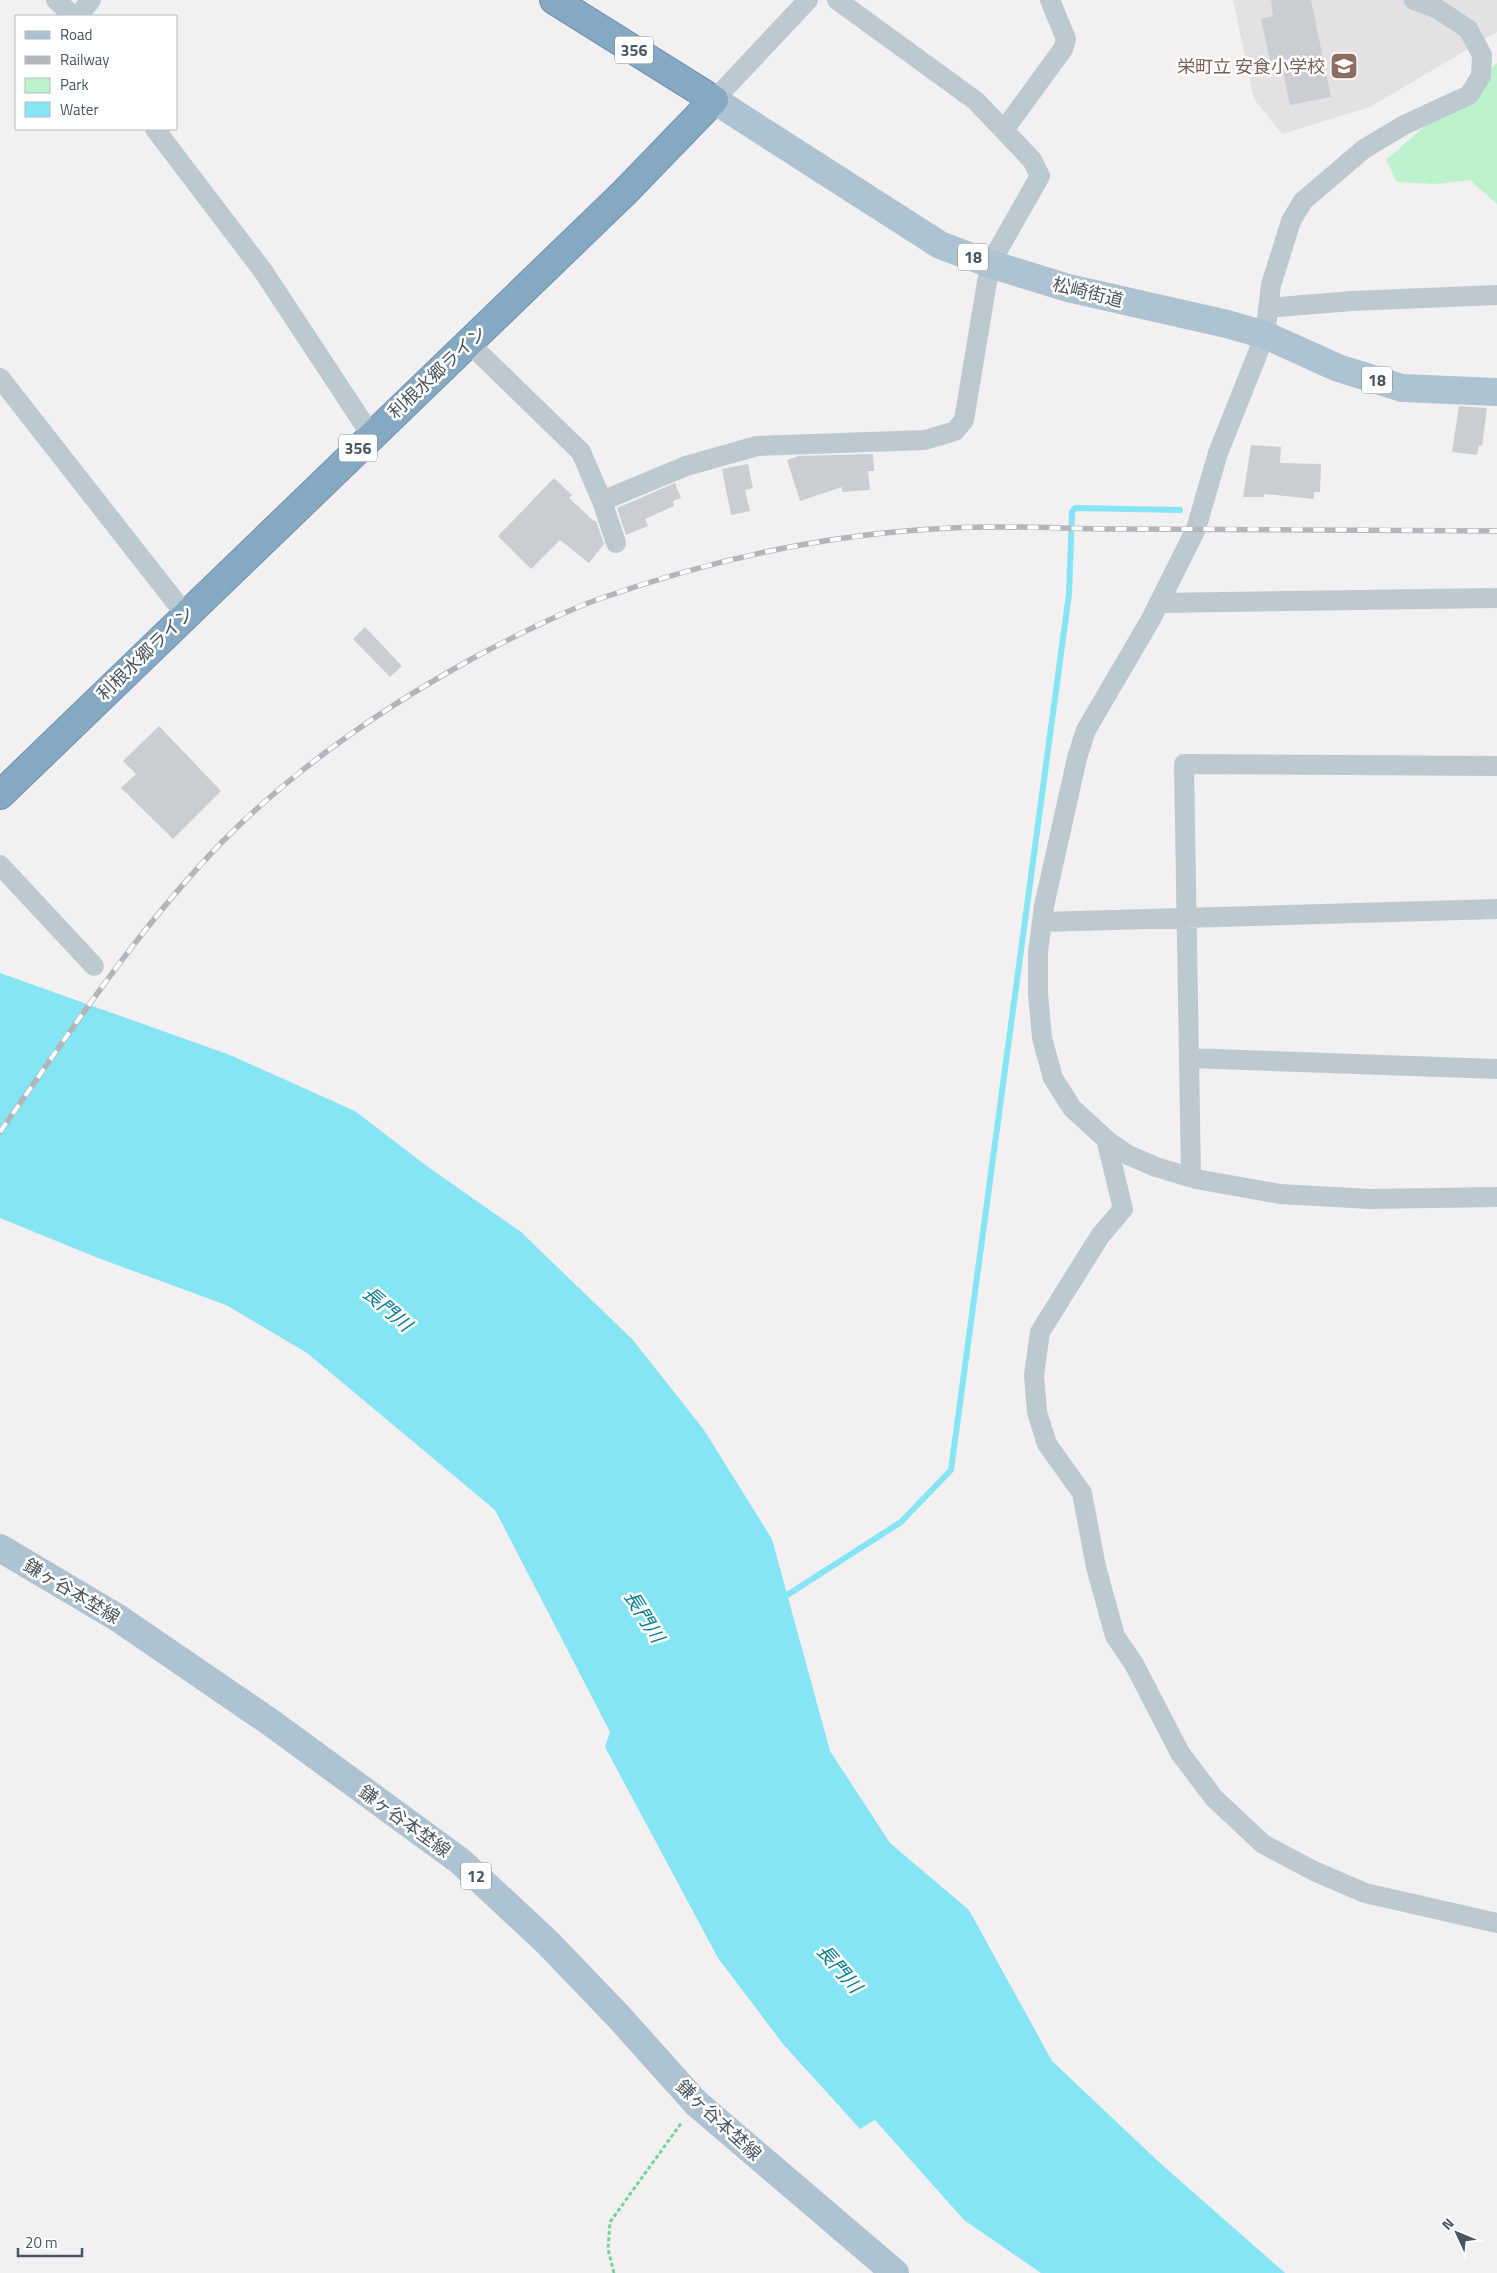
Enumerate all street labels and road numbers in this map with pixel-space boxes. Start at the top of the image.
road number: 356 [615,36,653,64]
road number: 18 [958,243,988,270]
street label: 松崎街道 [1050,270,1126,314]
street label: 利根水郷ライン [382,319,492,425]
road number: 18 [1362,366,1392,394]
road number: 356 [339,434,377,462]
street label: 利根水郷ライン [90,600,200,706]
street label: 鎌ヶ谷本埜線 [19,1552,125,1630]
street label: 鎌ヶ谷本埜線 [353,1778,457,1864]
road number: 12 [461,1862,491,1890]
street label: 鎌ヶ谷本埜線 [670,2073,768,2167]

